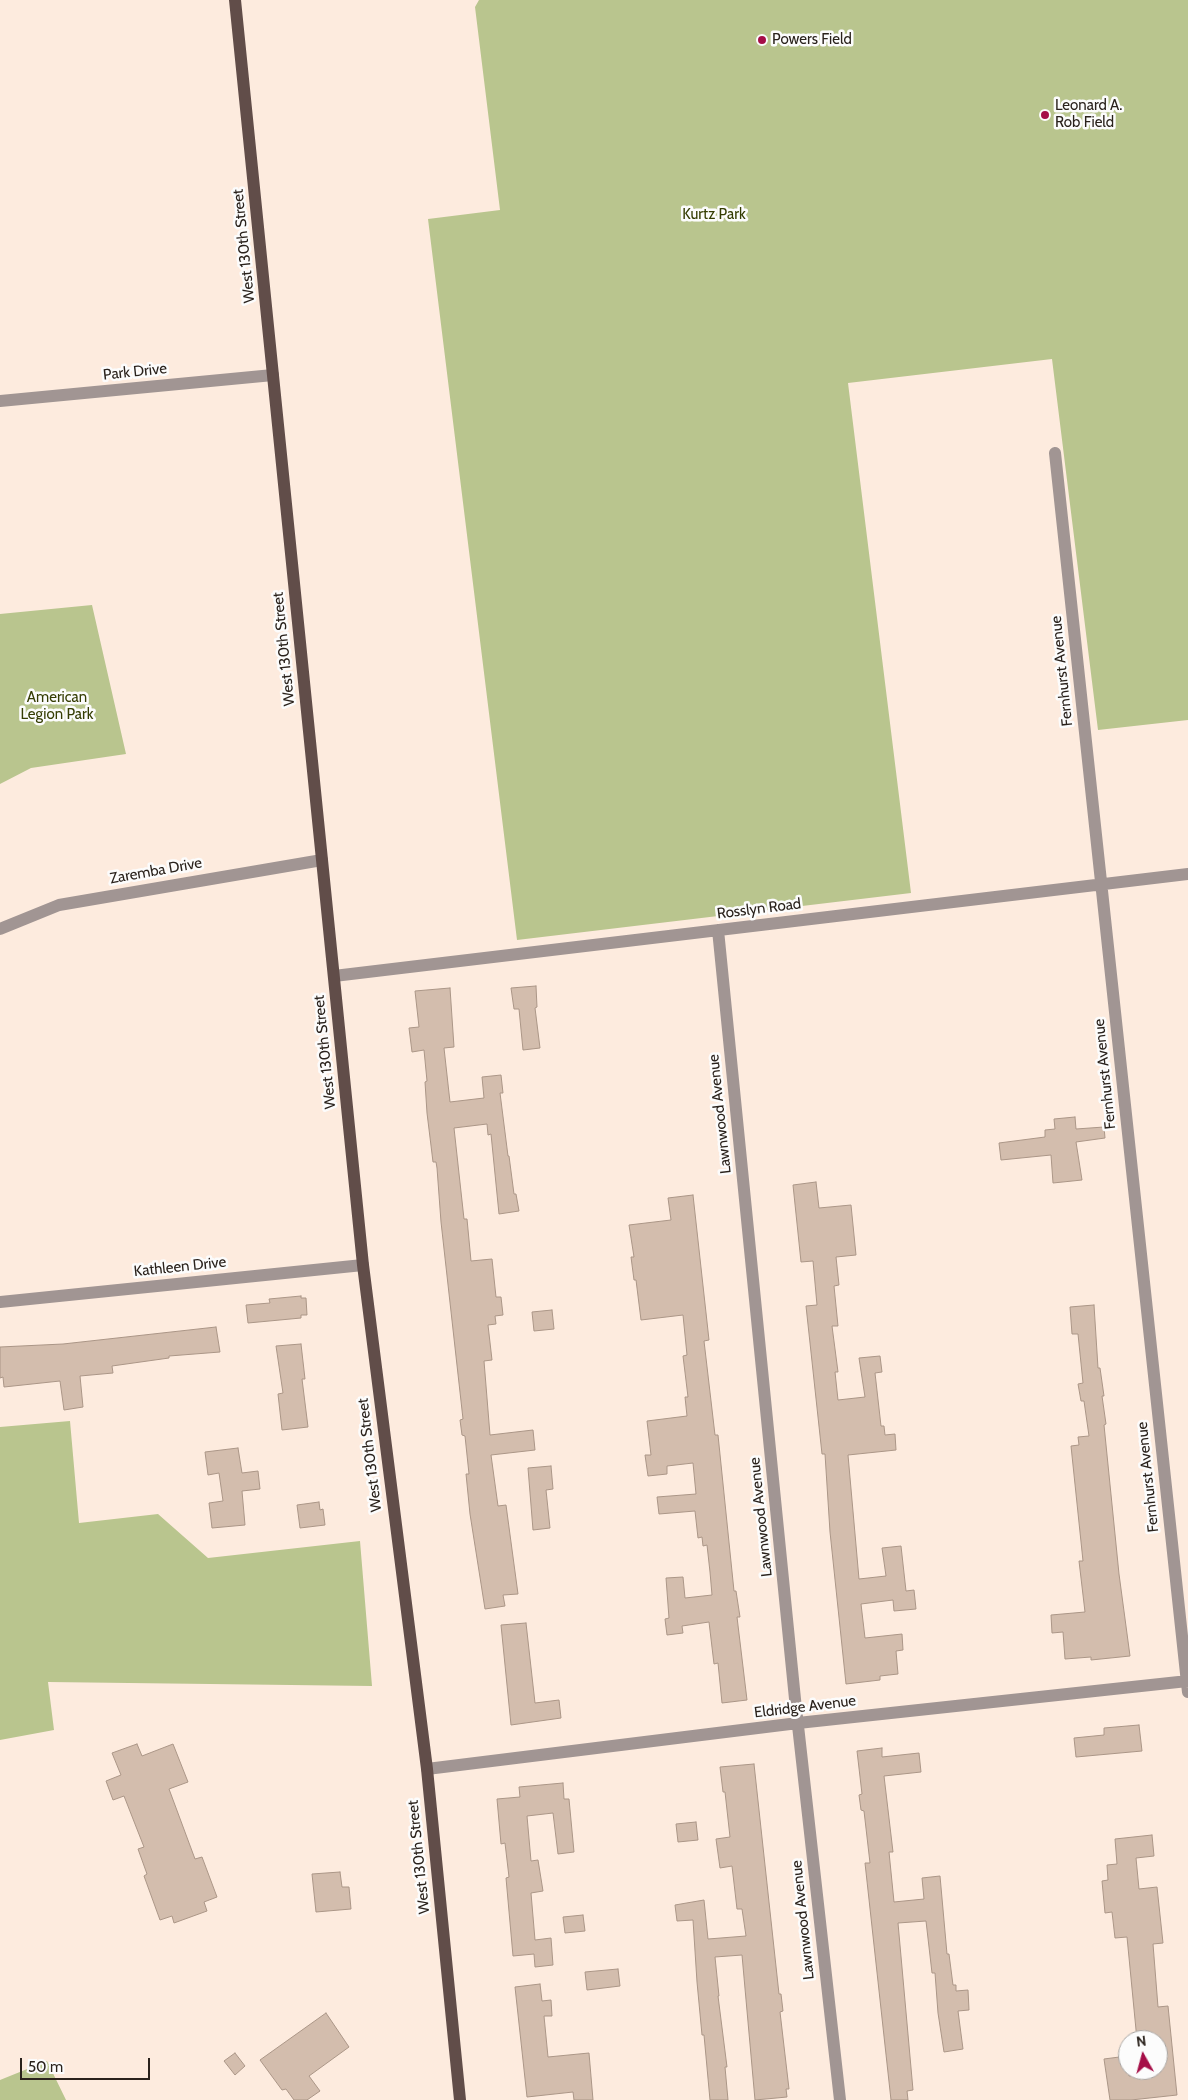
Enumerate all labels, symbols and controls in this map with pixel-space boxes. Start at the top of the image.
place label: Powers Field [772,31,852,49]
marker: Powers Field [756,34,768,46]
place label: Leonard A. Rob Field [1055,97,1122,132]
marker: Leonard A. Rob Field [1039,109,1051,121]
street label: West 130th Street [229,188,259,304]
park label: Kurtz Park [682,206,746,224]
street label: Park Drive [102,360,168,384]
street label: West 130th Street [269,591,299,707]
street label: Fernhurst Avenue [1047,615,1077,727]
park label: American Legion Park [20,689,94,724]
street label: Zaremba Drive [109,854,203,888]
street label: Rosslyn Road [716,895,802,923]
street label: West 130th Street [310,994,340,1110]
street label: Fernhurst Avenue [1090,1018,1120,1130]
street label: Lawnwood Avenue [705,1053,735,1175]
street label: Kathleen Drive [133,1253,227,1281]
street label: West 130th Street [354,1397,386,1513]
street label: Fernhurst Avenue [1133,1421,1163,1533]
street label: Lawnwood Avenue [746,1456,776,1578]
street label: Eldridge Avenue [753,1692,857,1722]
street label: West 130th Street [404,1799,434,1915]
street label: Lawnwood Avenue [788,1859,818,1981]
north arrow [1118,2030,1168,2080]
text: N [1135,2032,1147,2051]
scale bar [22,2048,152,2080]
text: 50 m [28,2058,63,2076]

